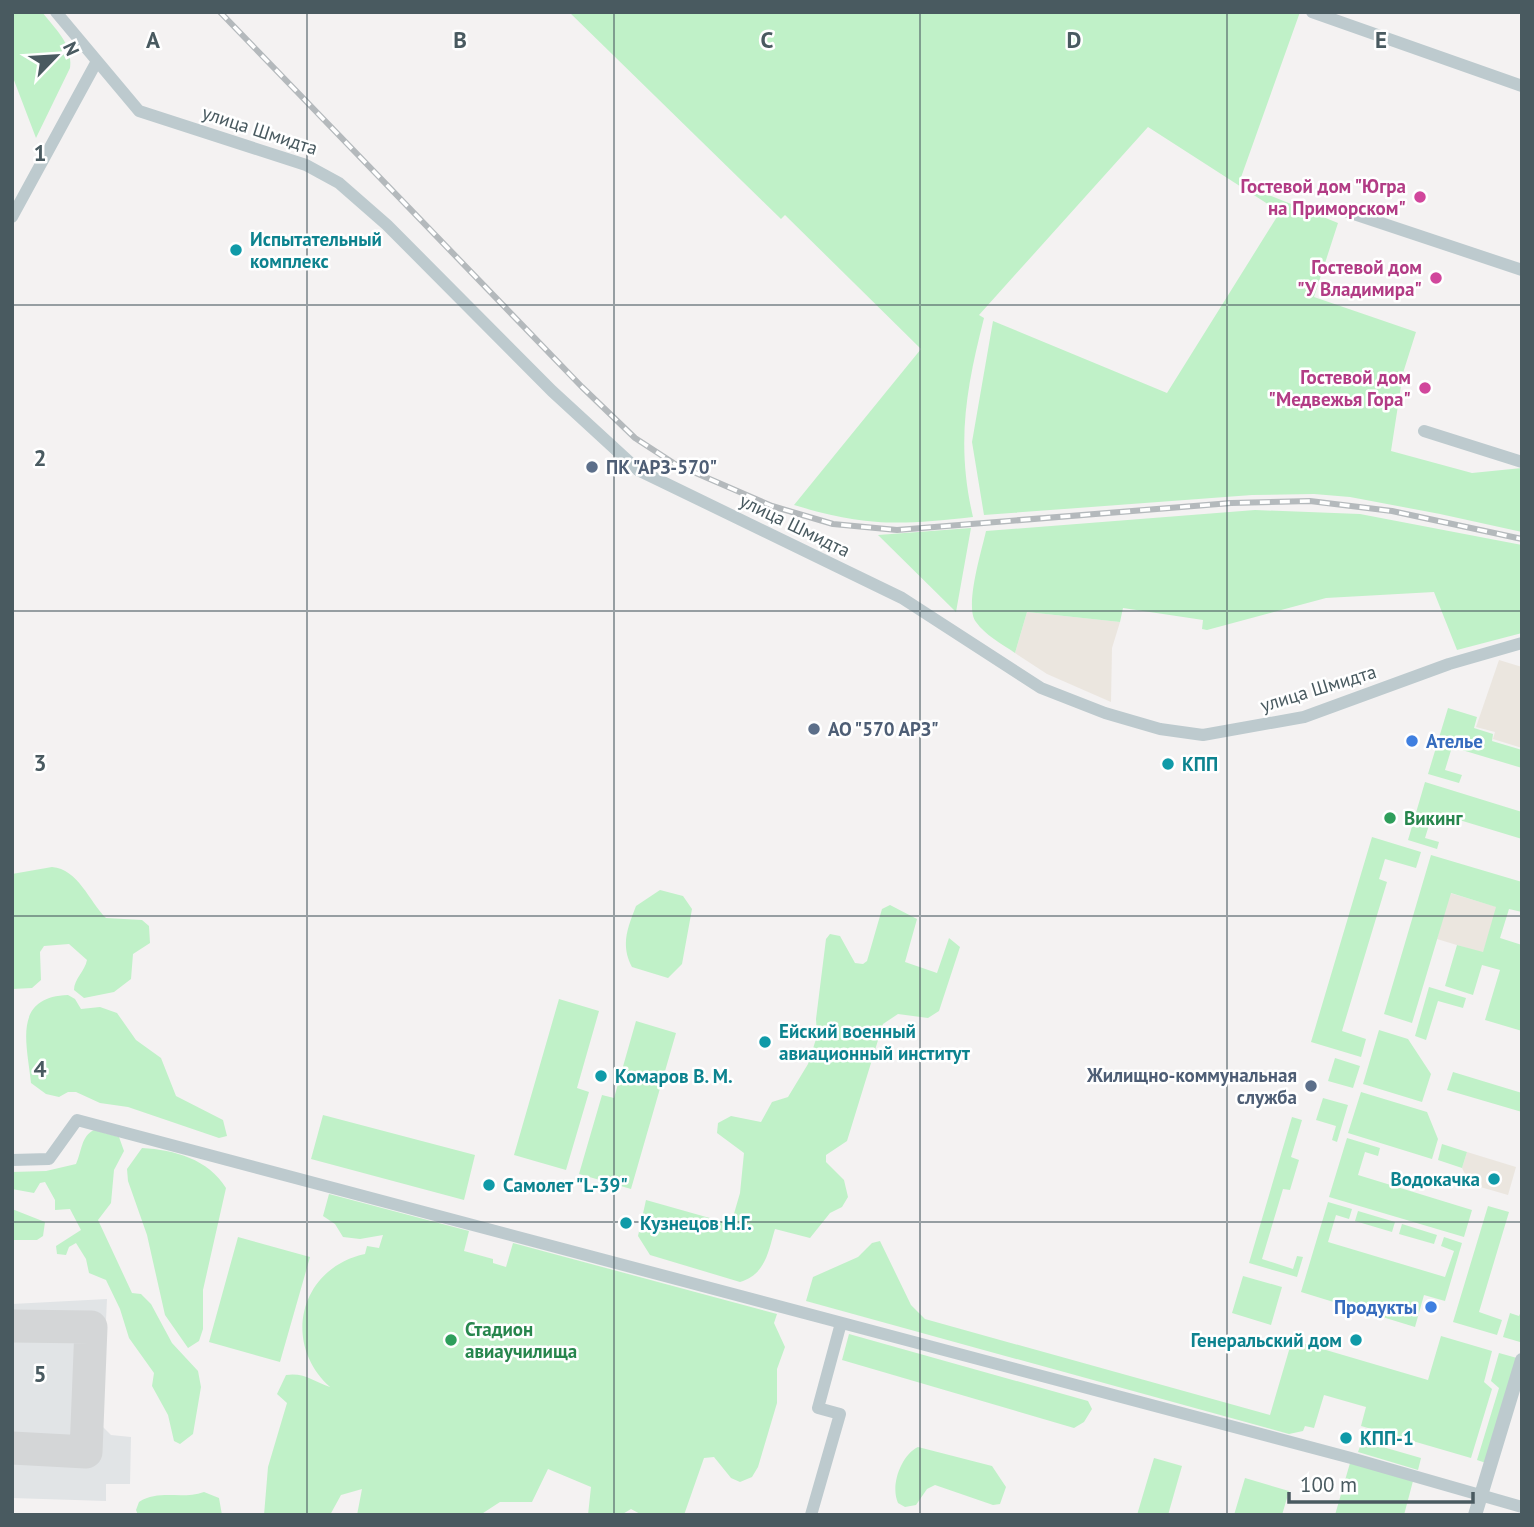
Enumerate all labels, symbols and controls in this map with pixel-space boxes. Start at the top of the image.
north arrow [21,21,91,91]
text: A [146,25,160,54]
text: B [453,25,467,54]
text: C [761,25,774,54]
text: D [1067,25,1081,54]
text: E [1375,25,1387,54]
text: N [58,38,85,60]
street label: улица Шмидта [199,100,321,160]
text: 1 [33,138,47,167]
place label: Гостевой дом "Югра на Приморском" [1240,174,1406,220]
marker: Гостевой дом "Югра на Приморском" [1412,189,1428,205]
place label: Испытательный комплекс [250,227,382,273]
marker: Испытательный комплекс [228,242,244,258]
place label: Гостевой дом "У Владимира" [1297,255,1422,301]
marker: Гостевой дом "У Владимира" [1428,270,1444,286]
place label: Гостевой дом "Медвежья Гора" [1268,365,1411,411]
marker: Гостевой дом "Медвежья Гора" [1417,380,1433,396]
text: 2 [33,443,47,472]
place label: ПК "АРЗ-570" [606,455,717,479]
marker: ПК "АРЗ-570" [584,459,600,475]
street label: улица Шмидта [736,488,854,562]
street label: улица Шмидта [1257,659,1379,717]
place label: АО "570 АРЗ" [828,717,939,741]
marker: АО "570 АРЗ" [806,721,822,737]
place label: Ателье [1426,729,1483,753]
marker: Ателье [1404,733,1420,749]
text: 3 [33,748,47,777]
place label: КПП [1182,752,1218,776]
marker: КПП [1160,756,1176,772]
place label: Викинг [1404,806,1463,830]
marker: Викинг [1382,810,1398,826]
place label: Ейский военный авиационный институт [779,1019,970,1065]
marker: Ейский военный авиационный институт [757,1034,773,1050]
text: 4 [33,1054,47,1083]
place label: Жилищно-коммунальная служба [1086,1063,1297,1109]
place label: Комаров В. М. [615,1064,733,1088]
marker: Комаров В. М. [593,1068,609,1084]
marker: Жилищно-коммунальная служба [1303,1078,1319,1094]
place label: Водокачка [1391,1167,1480,1191]
marker: Водокачка [1486,1171,1502,1187]
place label: Самолет "L-39" [503,1173,628,1197]
marker: Самолет "L-39" [481,1177,497,1193]
place label: Кузнецов Н.Г. [640,1211,752,1235]
marker: Кузнецов Н.Г. [618,1215,634,1231]
place label: Продукты [1334,1295,1417,1319]
marker: Продукты [1423,1299,1439,1315]
place label: Стадион авиаучилища [465,1317,577,1363]
place label: Генеральский дом [1191,1328,1342,1352]
marker: Стадион авиаучилища [443,1332,459,1348]
marker: Генеральский дом [1348,1332,1364,1348]
text: 5 [33,1359,47,1388]
place label: КПП-1 [1360,1426,1414,1450]
marker: КПП-1 [1338,1430,1354,1446]
scale bar [1289,1460,1473,1504]
text: 100 m [1300,1471,1357,1498]

